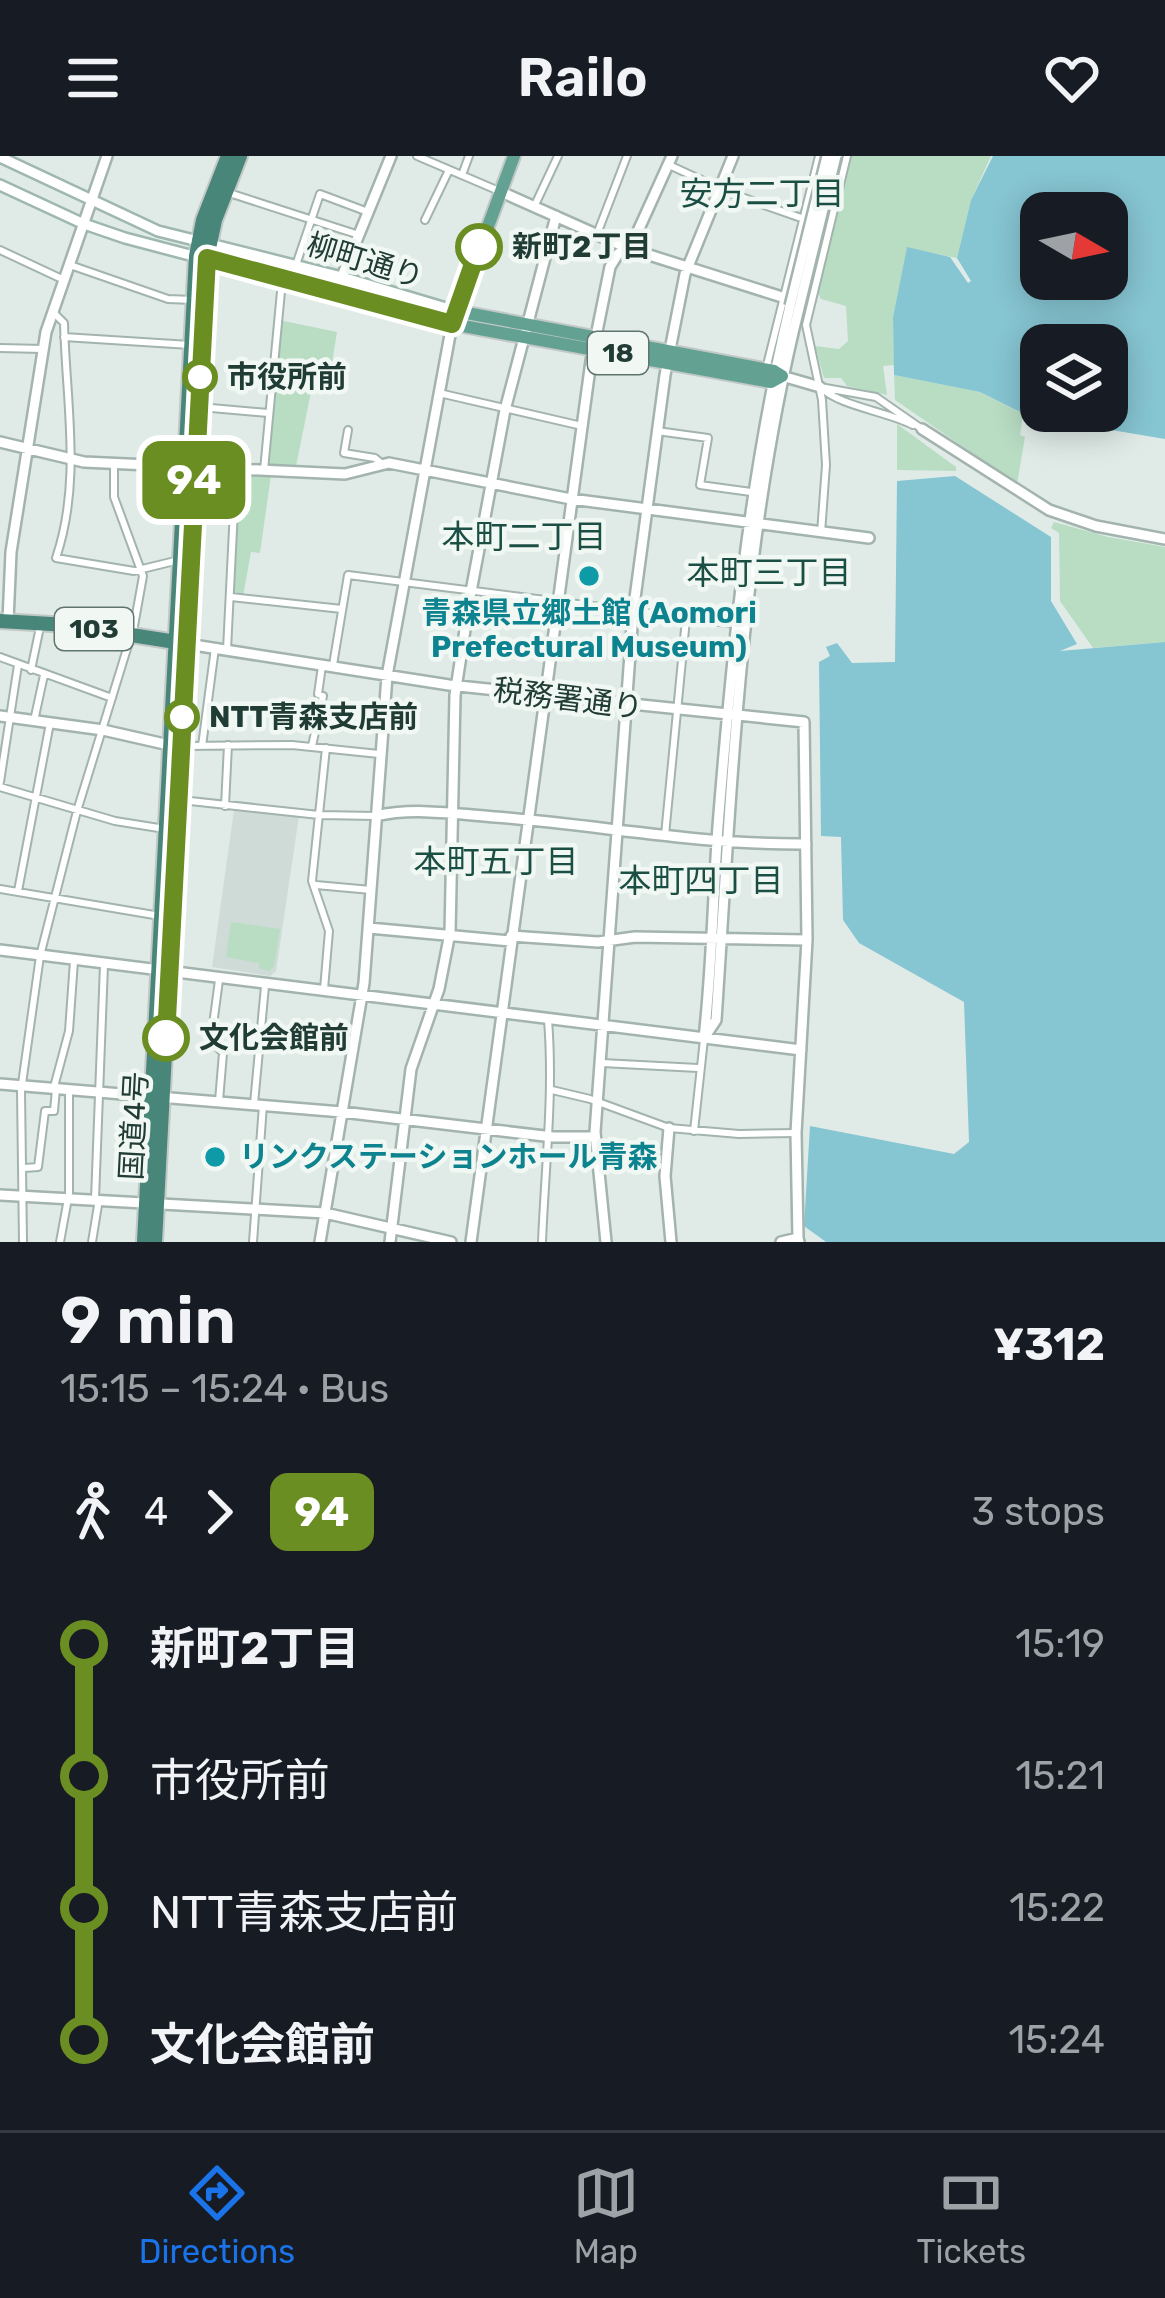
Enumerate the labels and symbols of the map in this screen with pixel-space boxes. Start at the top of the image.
district label: 安方二丁目 [680,174,845,213]
north arrow [1020,192,1128,300]
marker: 新町2丁目 [457,225,501,269]
street label: 柳町通り [302,226,428,296]
place label: 新町2丁目 [512,229,652,265]
road number: 18 [588,332,648,374]
place label: 市役所前 [227,359,347,395]
marker: 市役所前 [184,361,216,393]
line badge: 94 [140,441,248,519]
district label: 本町二丁目 [442,517,607,556]
district label: 本町三丁目 [687,553,852,592]
marker: 青森県立郷土館 (Aomori Prefectural Museum) [576,563,602,589]
place label: 青森県立郷土館 (Aomori Prefectural Museum) [421,595,757,665]
road number: 103 [55,608,133,650]
street label: 税務署通り [491,672,645,726]
place label: NTT青森支店前 [209,699,418,735]
marker: NTT青森支店前 [166,701,198,733]
district label: 本町五丁目 [414,842,579,881]
district label: 本町四丁目 [619,861,784,900]
marker: 文化会館前 [144,1016,188,1060]
place label: 文化会館前 [199,1020,349,1056]
street label: 国道4号 [113,1071,155,1181]
place label: リンクステーションホール青森 [239,1139,658,1175]
marker: リンクステーションホール青森 [202,1144,228,1170]

